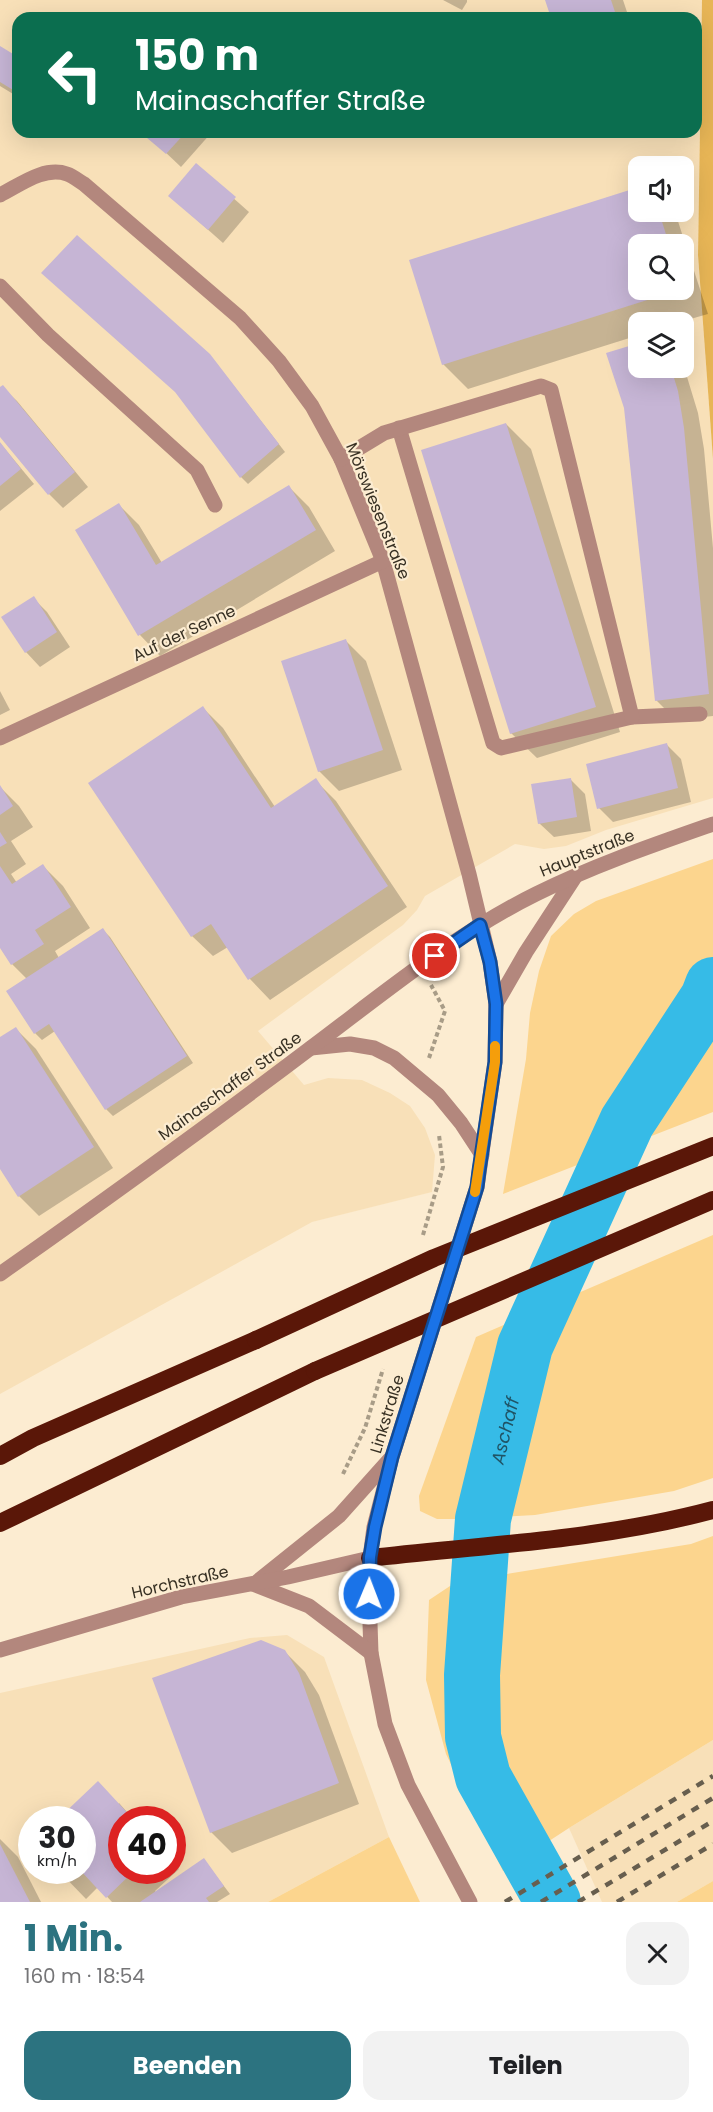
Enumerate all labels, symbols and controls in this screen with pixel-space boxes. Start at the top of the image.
text: 150 m [135,26,259,85]
icon: left [36,36,114,114]
text: Mainaschaffer Straße [135,82,426,119]
map controls [628,156,694,378]
button: sound [628,156,694,222]
button: search [628,234,694,300]
button: layers [628,312,694,378]
street label: Mörswiesenstraße [340,439,416,583]
street label: Auf der Senne [129,599,239,667]
street label: Hauptstraße [536,823,638,882]
pin [409,930,460,981]
icon: arrive [418,939,451,972]
street label: Mainaschaffer Straße [154,1026,306,1146]
street label: Linkstraße [364,1372,410,1456]
water label: Aschaff [484,1393,525,1467]
street label: Horchstraße [129,1560,231,1604]
position arrow [337,1562,401,1626]
speed limit sign: 40 [108,1806,186,1884]
text: 30 [38,1816,76,1859]
text: km/h [37,1850,77,1871]
text: 1 Min. [24,1913,123,1964]
button: close [626,1922,689,1985]
text: 160 m · 18:54 [24,1962,145,1990]
button: Beenden [24,2031,351,2100]
button: Teilen [363,2031,689,2100]

